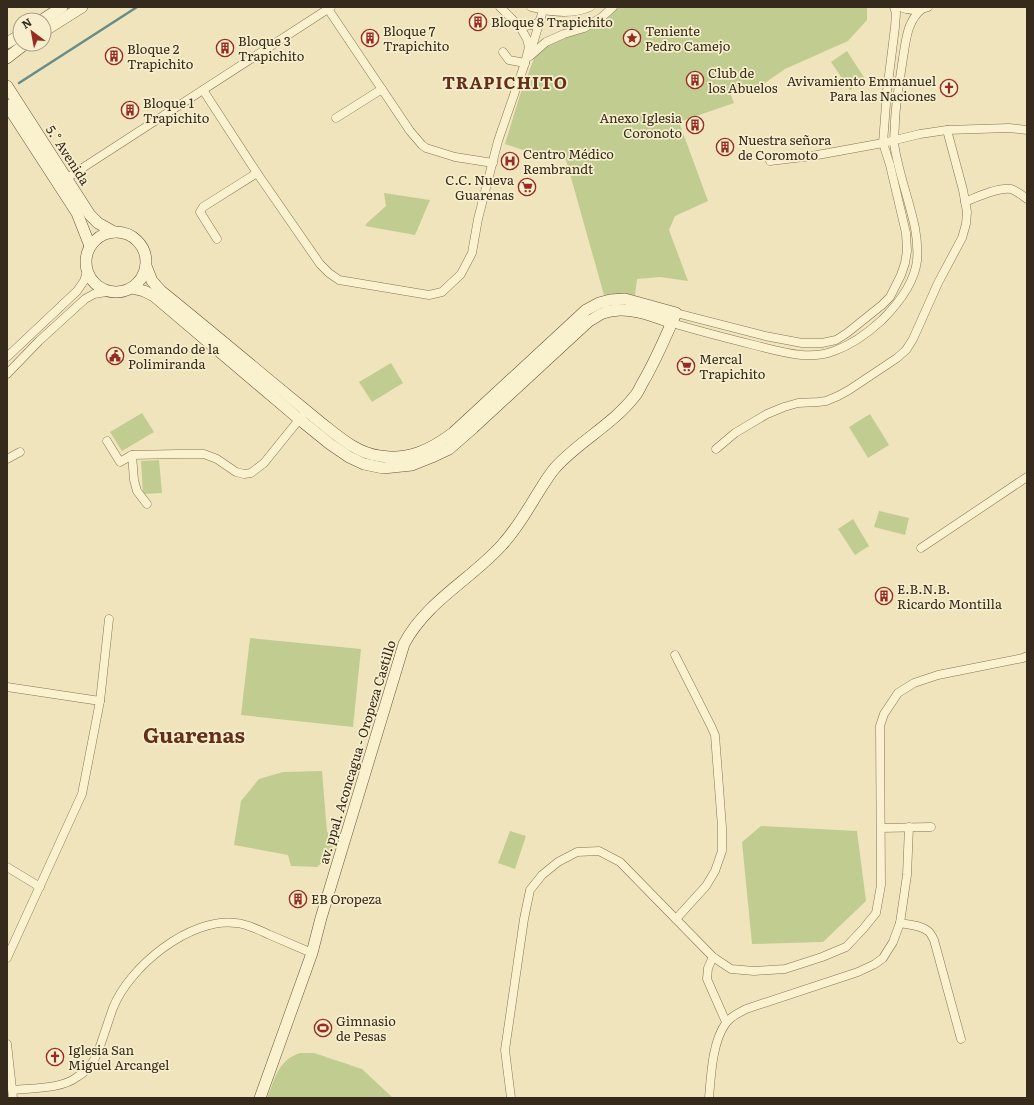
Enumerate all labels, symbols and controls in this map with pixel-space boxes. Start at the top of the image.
north arrow [12,12,52,52]
building icon: Bloque 8 Trapichito [468,12,488,32]
place label: Bloque 8 Trapichito [491,12,613,31]
text: N [18,13,34,32]
place label: Bloque 7 Trapichito [383,21,450,55]
place label: Teniente Pedro Camejo [645,21,731,55]
building icon: Bloque 7 Trapichito [360,28,380,48]
place icon: Teniente Pedro Camejo [622,28,642,48]
place label: Bloque 3 Trapichito [238,31,305,65]
building icon: Bloque 3 Trapichito [215,38,235,58]
place label: Bloque 2 Trapichito [127,39,194,73]
building icon: Bloque 2 Trapichito [104,46,124,66]
place label: Club de los Abuelos [708,63,778,97]
district label: TRAPICHITO [442,69,568,94]
building icon: Club de los Abuelos [685,70,705,90]
place label: Avivamiento Emmanuel Para las Naciones [787,71,937,105]
church icon: Avivamiento Emmanuel Para las Naciones [939,78,959,98]
place label: Bloque 1 Trapichito [143,93,210,127]
building icon: Bloque 1 Trapichito [120,100,140,120]
place label: Anexo Iglesia Coronoto [600,108,682,142]
building icon: Anexo Iglesia Coronoto [685,115,705,135]
street label: 5.° Avenida [42,121,95,188]
place label: Nuestra señora de Coromoto [738,130,831,164]
building icon: Nuestra señora de Coromoto [715,137,735,157]
place label: Centro Médico Rembrandt [523,144,614,178]
hospital icon: Centro Médico Rembrandt [500,151,520,171]
place label: C.C. Nueva Guarenas [445,170,514,204]
supermarket icon: C.C. Nueva Guarenas [517,177,537,197]
place label: Comando de la Polimiranda [128,339,219,373]
public building icon: Comando de la Polimiranda [105,346,125,366]
place label: Mercal Trapichito [699,349,766,383]
supermarket icon: Mercal Trapichito [676,356,696,376]
place label: E.B.N.B. Ricardo Montilla [897,579,1002,613]
building icon: E.B.N.B. Ricardo Montilla [874,586,894,606]
street label: av. ppal. Aconcagua - Oropeza Castillo [313,637,400,866]
district label: Guarenas [143,718,245,749]
building icon: EB Oropeza [288,889,308,909]
place label: EB Oropeza [311,889,382,908]
place label: Gimnasio de Pesas [336,1011,396,1045]
sports icon: Gimnasio de Pesas [313,1018,333,1038]
place label: Iglesia San Miguel Arcangel [68,1040,170,1074]
church icon: Iglesia San Miguel Arcangel [45,1047,65,1067]

